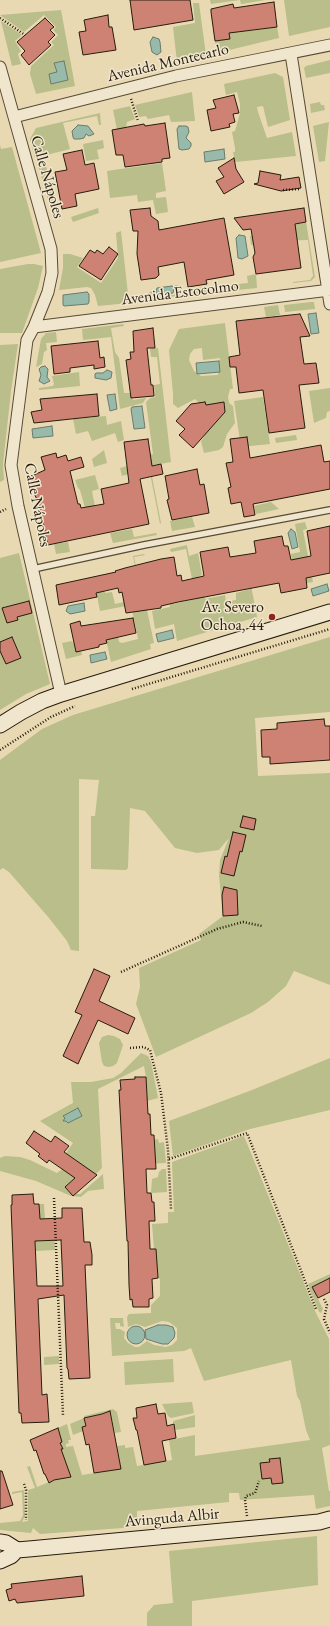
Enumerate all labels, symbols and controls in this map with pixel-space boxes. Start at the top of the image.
street label: Avenida Montecarlo [105,40,231,86]
street label: Calle Nápoles [26,133,68,221]
street label: Avenida Estocolmo [120,276,240,310]
street label: Calle Nápoles [19,461,55,549]
place label: Av. Severo Ochoa, 44 [201,598,264,636]
marker: Av. Severo Ochoa, 44 [267,612,277,622]
street label: Avinguda Albir [124,1504,220,1532]

